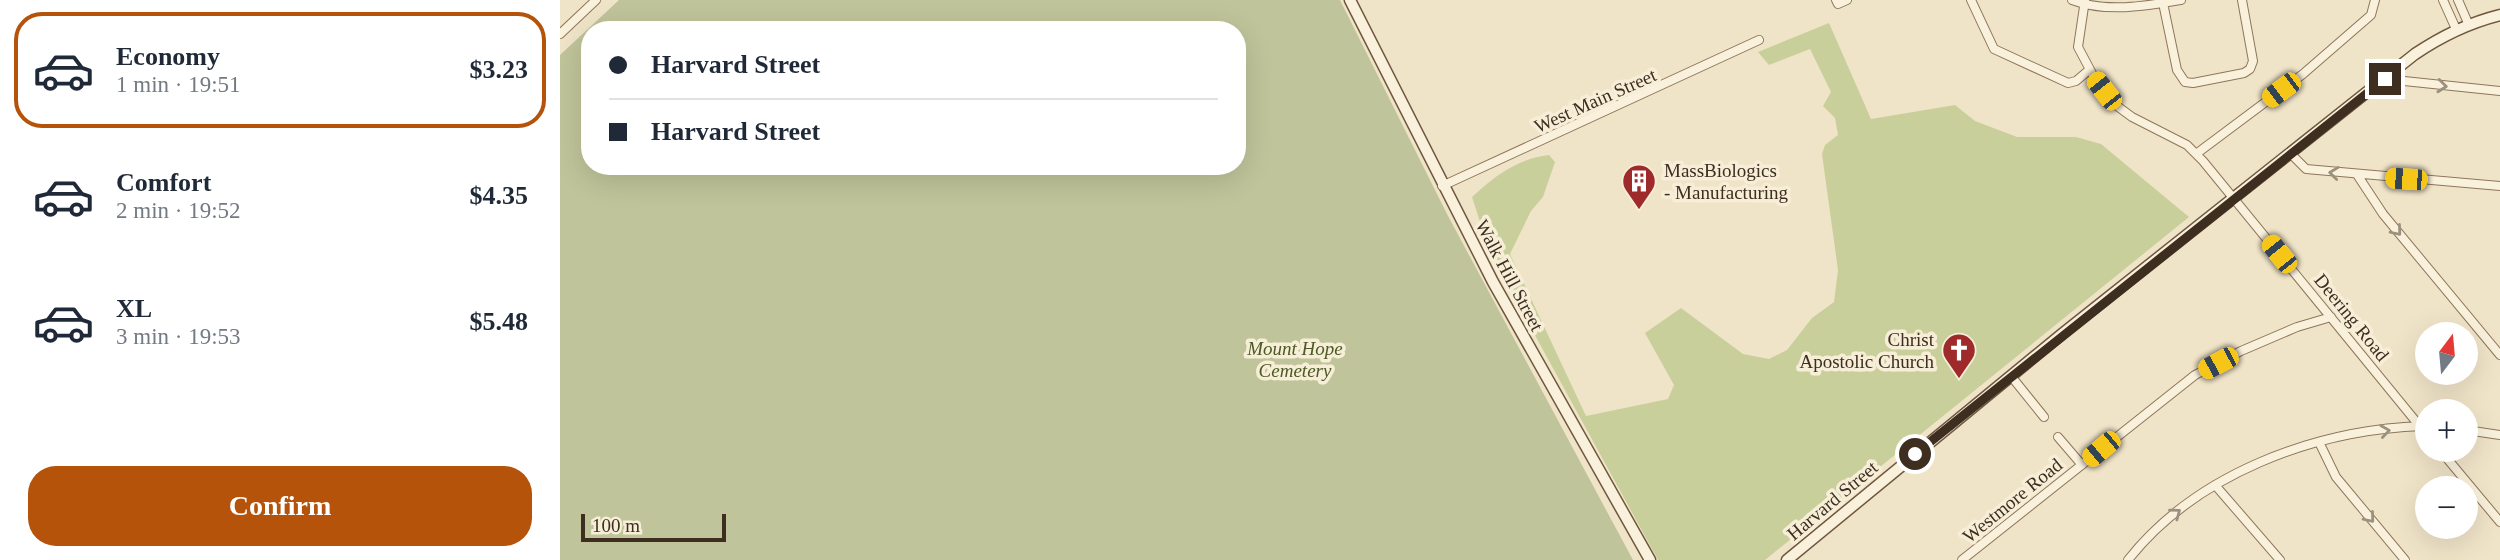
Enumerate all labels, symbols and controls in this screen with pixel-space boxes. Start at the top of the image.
icon: car [32,39,95,102]
text: Economy [116,42,220,71]
text: Harvard Street [651,50,820,79]
text: $3.23 [470,55,528,84]
route end [2369,63,2401,95]
street label: West Main Street [1531,64,1660,137]
car [2083,68,2126,114]
car [2258,69,2305,111]
text: 1 min · 19:51 [116,72,241,97]
one-way arrow [2437,78,2448,93]
text: Harvard Street [651,117,820,146]
place label: MassBiologics - Manufacturing [1664,160,1788,203]
building icon: MassBiologics - Manufacturing [1620,162,1658,211]
icon: car [32,165,95,228]
one-way arrow [2329,165,2340,180]
car [2385,167,2428,191]
text: Comfort [116,168,211,197]
text: $4.35 [470,181,528,210]
text: 2 min · 19:52 [116,198,241,223]
street label: Walk Hill Street [1471,216,1548,335]
one-way arrow [2389,223,2401,236]
car [2258,231,2301,277]
street label: Deering Road [2310,269,2393,366]
icon: car [32,291,95,354]
text: XL [116,294,152,323]
text: $5.48 [470,307,528,336]
north arrow [2415,322,2478,385]
map controls [2415,322,2478,539]
text: 3 min · 19:53 [116,324,241,349]
place label: Christ Apostolic Church [1799,329,1935,372]
church icon: Christ Apostolic Church [1940,331,1978,380]
park label: Mount Hope Cemetery [1246,338,1343,381]
car [2195,344,2242,382]
button: + [2415,399,2478,462]
one-way arrow [2379,423,2391,438]
car [2079,427,2124,471]
route start [1899,438,1931,470]
street label: Westmore Road [1959,454,2066,547]
street label: Harvard Street [1783,456,1882,544]
button: Confirm [28,466,532,546]
button: − [2415,476,2478,539]
one-way arrow [2168,508,2181,521]
one-way arrow [2362,510,2374,523]
scale bar [581,511,726,543]
text: 100 m [592,515,640,536]

